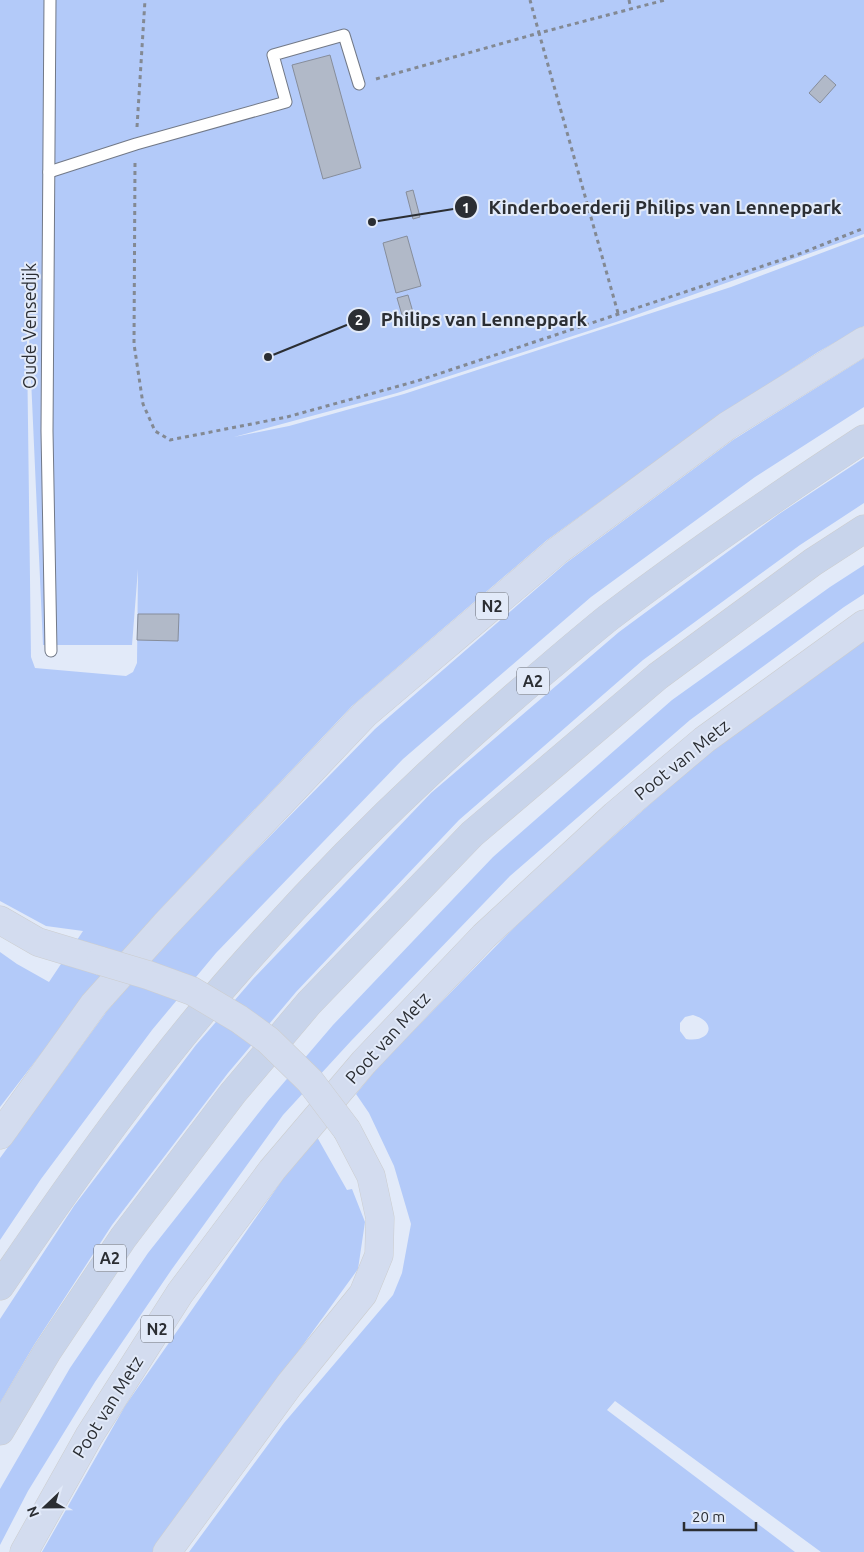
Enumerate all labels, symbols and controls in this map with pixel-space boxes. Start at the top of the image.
callout: Kinderboerderij Philips van Lenneppark [453,190,851,224]
text: Kinderboerderij Philips van Lenneppark [489,196,842,218]
text: 1 [462,199,470,216]
street label: Oude Vensedijk [19,263,39,389]
callout: Philips van Lenneppark [346,303,598,337]
text: Philips van Lenneppark [381,308,588,330]
text: 2 [355,311,363,328]
road number: N2 [476,592,508,620]
road number: A2 [517,668,549,694]
street label: Poot van Metz [630,715,733,804]
street label: Poot van Metz [341,987,434,1087]
road number: A2 [94,1244,126,1272]
road number: N2 [141,1316,173,1342]
street label: Poot van Metz [68,1352,146,1461]
north arrow [20,1482,70,1532]
scale bar [684,1500,756,1532]
text: N [24,1504,42,1520]
text: 20 m [692,1508,725,1525]

